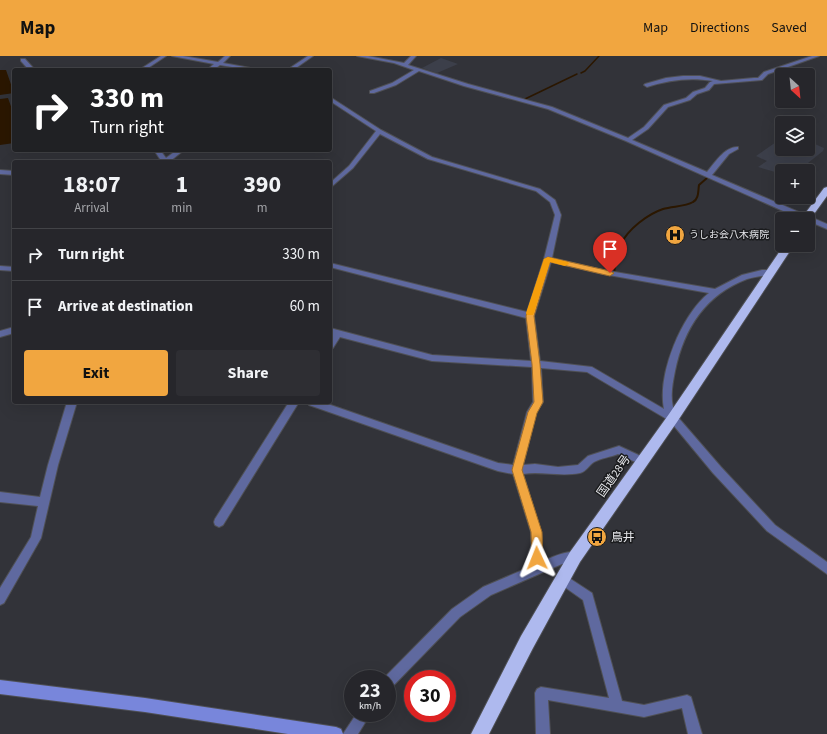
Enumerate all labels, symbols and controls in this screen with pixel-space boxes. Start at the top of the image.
text: Map [20,15,55,42]
text: Map [643,18,668,38]
text: Directions [690,18,749,38]
text: Saved [771,18,807,38]
north arrow [775,68,815,108]
map controls [775,68,815,252]
text: 330 m [90,78,164,118]
icon: right [24,84,76,136]
text: Turn right [90,115,164,140]
button: layers [775,116,815,156]
button: + [775,164,815,204]
text: 18:07 [63,167,121,202]
text: 1 [176,167,188,202]
text: 390 [243,167,281,202]
text: Arrival [74,199,109,217]
text: min [171,199,192,217]
text: m [257,199,268,217]
button: − [775,212,815,252]
hospital icon: うしお会八木病院 [664,224,686,246]
place label: うしお会八木病院 [689,228,769,242]
pin [593,232,627,273]
icon: arrive [599,238,621,260]
icon: right [24,244,46,266]
text: Turn right [58,244,124,265]
text: 330 m [282,244,320,265]
icon: arrive [24,296,46,318]
text: Arrive at destination [58,296,193,317]
text: 60 m [290,296,320,317]
button: Exit [24,350,168,396]
button: Share [176,350,320,396]
street label: 国道28号 [593,451,635,501]
bus stop icon: 鳥井 [586,526,608,548]
place label: 鳥井 [611,529,635,546]
position arrow [516,537,558,579]
speed limit sign: 30 [404,670,456,722]
text: 23 [359,677,381,705]
text: km/h [359,699,381,713]

